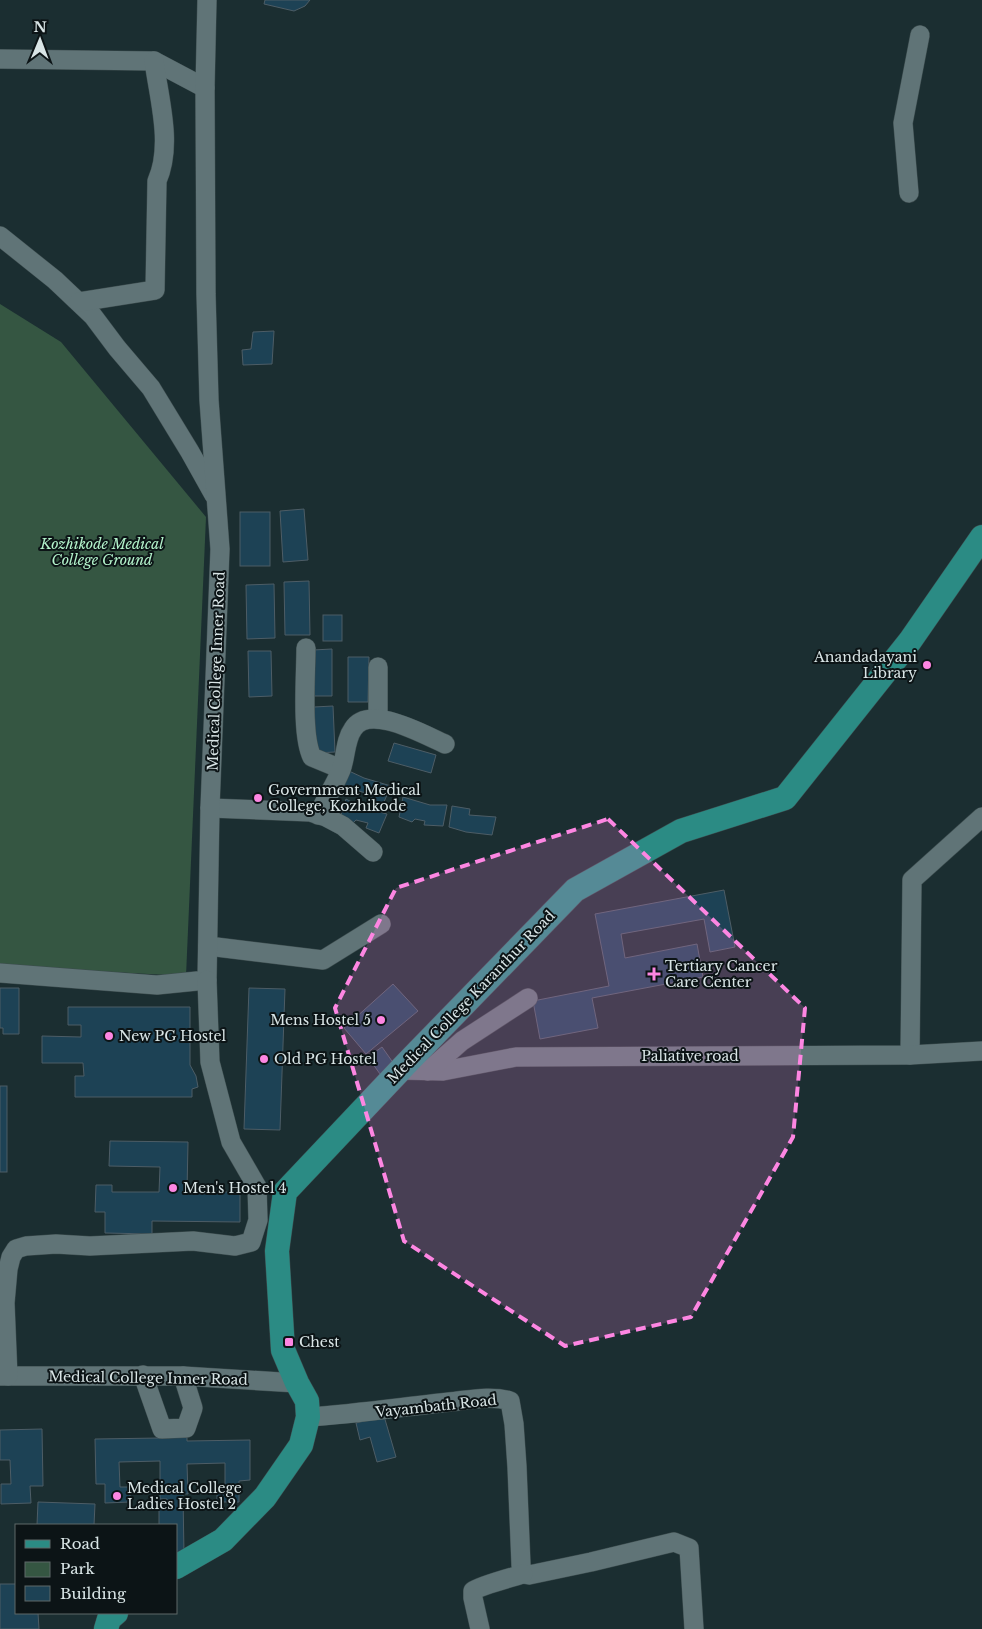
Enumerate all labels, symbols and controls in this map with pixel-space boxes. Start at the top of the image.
north arrow [15,15,65,65]
text: N [33,18,47,36]
park label: Kozhikode Medical College Ground [39,535,164,569]
street label: Medical College Inner Road [204,570,228,771]
place label: Anandadayani Library [813,648,917,682]
marker: Anandadayani Library [921,659,933,671]
place label: Government Medical College, Kozhikode [268,781,421,815]
marker: Government Medical College, Kozhikode [252,792,264,804]
street label: Medical College Karanthur Road [383,906,559,1087]
place label: Tertiary Cancer Care Center [665,957,778,991]
marker: Tertiary Cancer Care Center [647,967,661,981]
place label: Mens Hostel 5 [270,1011,371,1029]
marker: Mens Hostel 5 [375,1014,387,1026]
place label: New PG Hostel [119,1027,227,1045]
marker: New PG Hostel [103,1030,115,1042]
street label: Paliative road [641,1047,739,1065]
place label: Old PG Hostel [274,1050,377,1068]
marker: Old PG Hostel [258,1053,270,1065]
place label: Men's Hostel 4 [183,1179,287,1197]
marker: Men's Hostel 4 [167,1182,179,1194]
place label: Chest [299,1333,340,1351]
marker: Chest [283,1336,295,1348]
street label: Medical College Inner Road [48,1367,248,1389]
street label: Vayambath Road [373,1391,498,1421]
place label: Medical College Ladies Hostel 2 [127,1479,242,1513]
marker: Medical College Ladies Hostel 2 [111,1490,123,1502]
legend [15,1524,178,1614]
text: Road [60,1534,100,1553]
text: Park [60,1559,96,1578]
text: Building [60,1584,127,1603]

